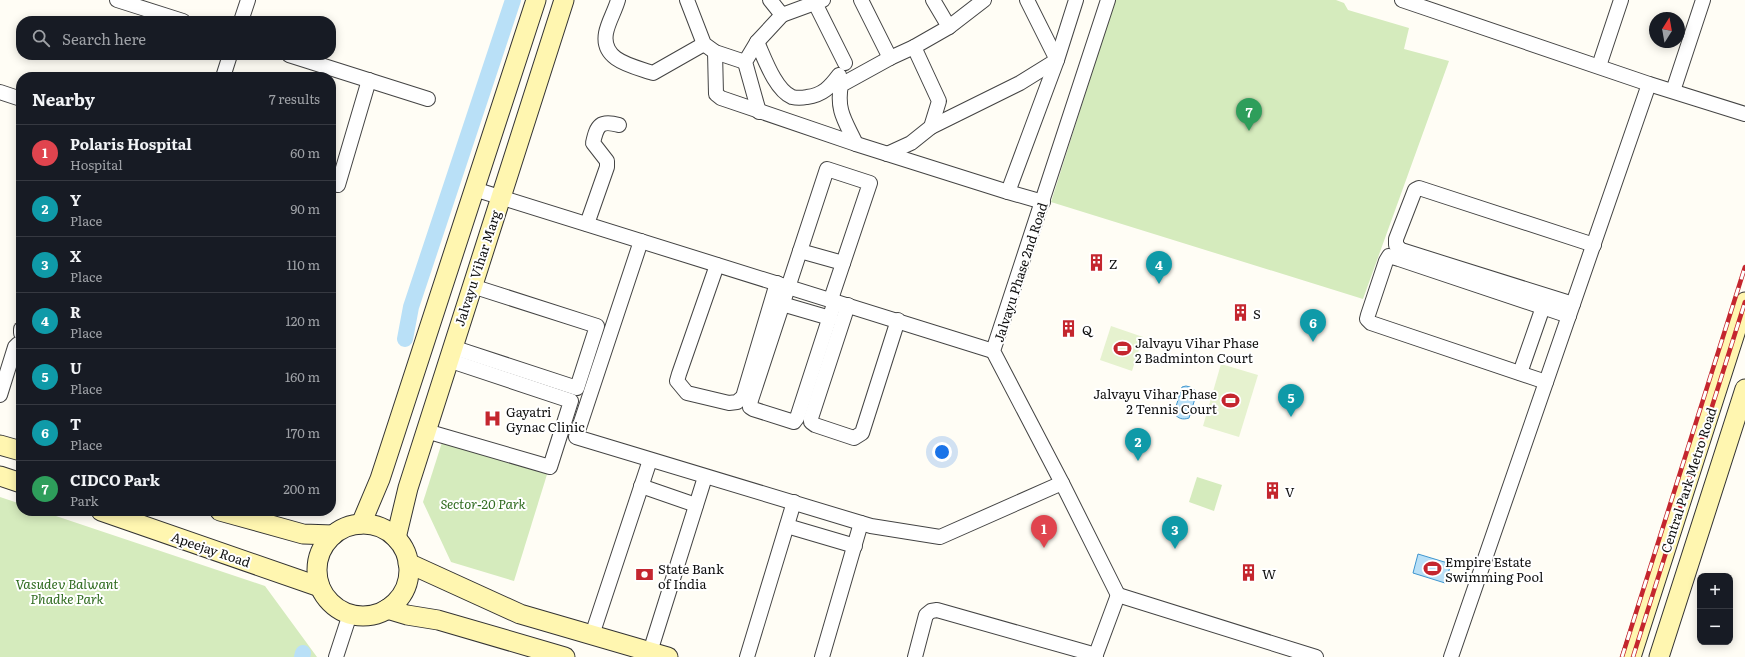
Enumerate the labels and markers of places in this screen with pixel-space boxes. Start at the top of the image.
pin: 7 [1236,98,1262,131]
pin: 4 [1146,251,1172,284]
building icon: Z [1086,253,1106,273]
place label: Z [1109,254,1118,273]
building icon: S [1230,303,1250,323]
place label: S [1253,304,1261,323]
pin: 6 [1300,309,1326,342]
building icon: Q [1059,319,1079,339]
place label: Q [1082,320,1094,339]
place label: Jalvayu Vihar Phase 2 Badminton Court [1135,333,1259,367]
sports icon: Jalvayu Vihar Phase 2 Badminton Court [1112,339,1132,359]
place label: Jalvayu Vihar Phase 2 Tennis Court [1093,384,1218,418]
pin: 5 [1278,384,1304,417]
sports icon: Jalvayu Vihar Phase 2 Tennis Court [1220,390,1240,410]
place label: Gayatri Gynac Clinic [506,402,585,436]
hospital icon: Gayatri Gynac Clinic [483,408,503,428]
pin: 2 [1125,428,1151,461]
building icon: V [1262,481,1282,501]
place label: V [1285,482,1295,501]
pin: 1 [1031,515,1057,548]
pin: 3 [1162,516,1188,549]
place label: Empire Estate Swimming Pool [1445,552,1544,586]
sports icon: Empire Estate Swimming Pool [1422,558,1442,578]
place label: State Bank of India [658,559,725,593]
building icon: W [1239,563,1259,583]
place label: W [1262,564,1276,583]
bank icon: State Bank of India [635,565,655,585]

